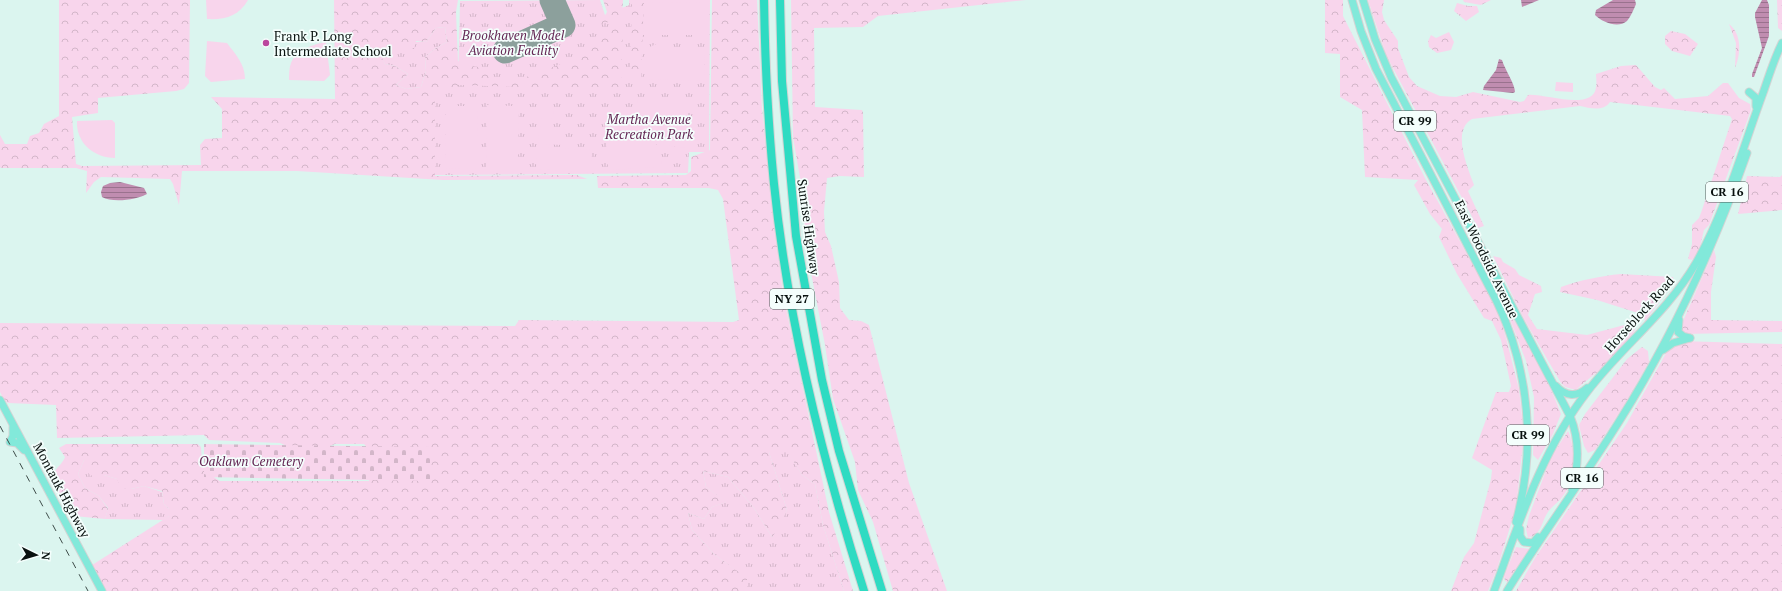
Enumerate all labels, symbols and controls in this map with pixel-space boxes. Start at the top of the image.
park label: Brookhaven Model Aviation Facility [461,26,565,59]
place label: Frank P. Long Intermediate School [274,27,392,60]
marker: Frank P. Long Intermediate School [261,38,271,48]
park label: Martha Avenue Recreation Park [604,110,694,143]
road number: CR 99 [1394,111,1436,131]
street label: Sunrise Highway [793,178,825,277]
road number: CR 16 [1706,182,1748,202]
street label: East Woodside Avenue [1451,197,1523,321]
street label: Horseblock Road [1600,272,1678,356]
road number: NY 27 [770,289,814,309]
road number: CR 99 [1507,425,1549,445]
street label: Montauk Highway [29,439,95,541]
park label: Oaklawn Cemetery [199,452,304,470]
road number: CR 16 [1561,468,1603,488]
north arrow [16,535,56,575]
text: N [39,551,53,561]

